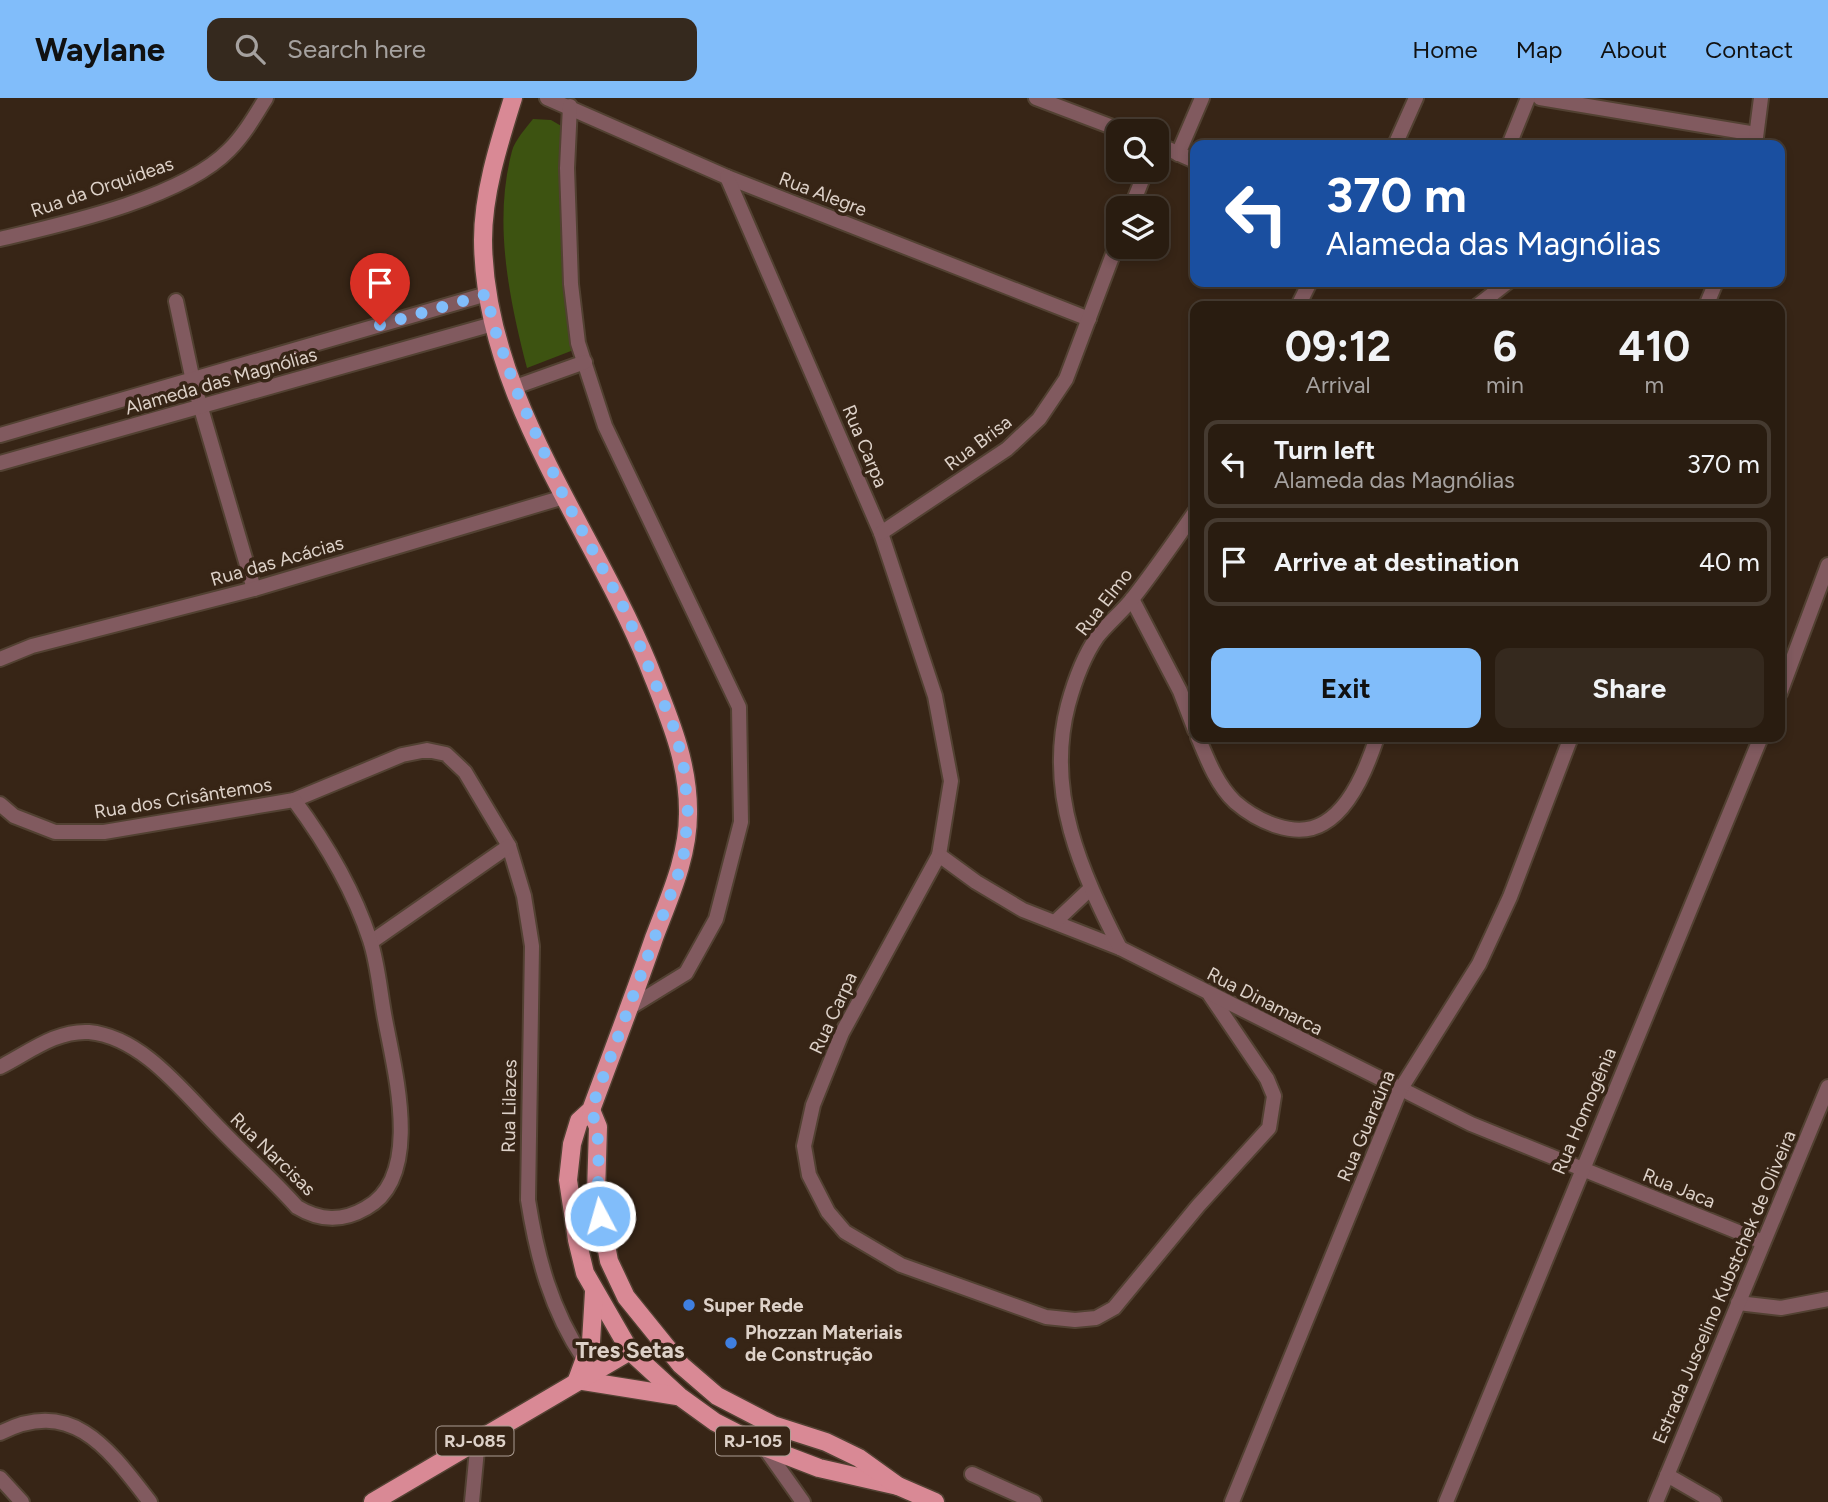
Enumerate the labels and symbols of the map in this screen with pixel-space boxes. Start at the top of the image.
street label: Rua da Orquideas [28,152,177,222]
street label: Rua Alegre [776,167,870,221]
pin [350,253,410,325]
street label: Alameda das Magnólias [122,343,320,419]
street label: Rua Carpa [837,401,893,491]
street label: Rua Brisa [940,410,1016,476]
street label: Rua das Acácias [208,531,346,591]
street label: Rua Elmo [1070,564,1138,640]
street label: Rua dos Crisântemos [92,773,274,823]
street label: Rua Dinamarca [1203,962,1327,1040]
street label: Rua Carpa [804,968,862,1058]
street label: Rua Homogênia [1547,1044,1621,1178]
street label: Rua Lilazes [497,1059,521,1153]
street label: Rua Guaraúna [1332,1067,1400,1185]
street label: Rua Narcisas [226,1108,321,1200]
street label: Estrada Juscelino Kubstchek de Oliveira [1647,1127,1801,1447]
street label: Rua Jaca [1639,1163,1719,1213]
position arrow [563,1179,637,1253]
place label: Super Rede [703,1294,804,1317]
marker: Super Rede [681,1297,697,1313]
place label: Phozzan Materiais de Construção [745,1321,903,1366]
marker: Phozzan Materiais de Construção [723,1335,739,1351]
district label: Tres Setas [576,1336,685,1364]
road number: RJ-085 [436,1426,514,1456]
road number: RJ-105 [716,1426,790,1456]

